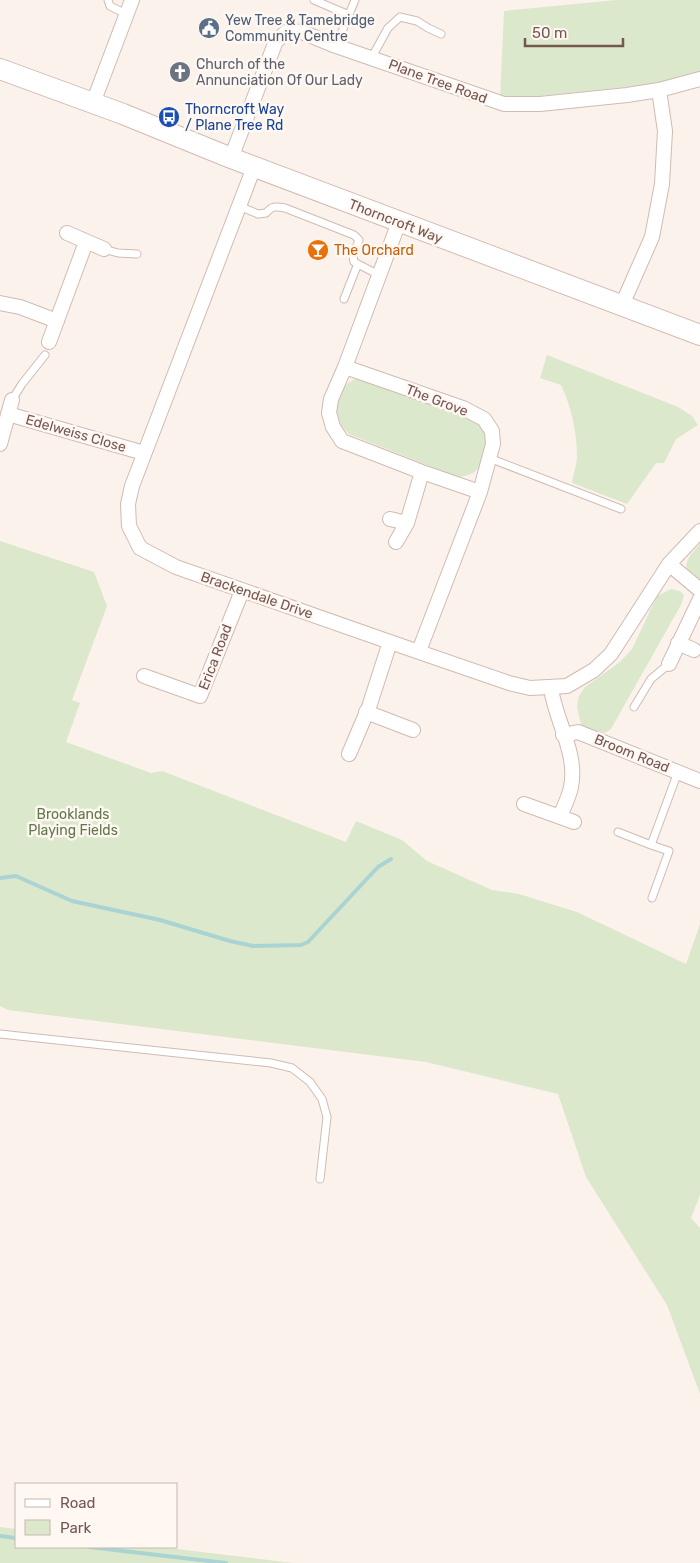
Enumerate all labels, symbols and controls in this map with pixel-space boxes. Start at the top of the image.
place label: Yew Tree & Tamebridge Community Centre [225,12,375,45]
scale bar [525,15,622,47]
public building icon: Yew Tree & Tamebridge Community Centre [197,16,221,40]
text: 50 m [532,24,567,42]
place label: Church of the Annunciation Of Our Lady [196,56,363,89]
street label: Plane Tree Road [386,56,490,107]
church icon: Church of the Annunciation Of Our Lady [168,60,192,84]
place label: Thorncroft Way / Plane Tree Rd [185,101,285,134]
bus stop icon: Thorncroft Way / Plane Tree Rd [157,105,181,129]
street label: Thorncroft Way [346,196,445,247]
bar icon: The Orchard [306,238,330,262]
place label: The Orchard [334,242,414,259]
street label: The Grove [403,381,471,420]
street label: Edelweiss Close [24,411,128,456]
street label: Brackendale Drive [198,568,315,623]
street label: Erica Road [195,622,236,693]
street label: Broom Road [592,731,672,776]
park label: Brooklands Playing Fields [28,806,118,839]
legend [15,1483,178,1548]
text: Road [60,1494,96,1512]
text: Park [60,1519,91,1537]

